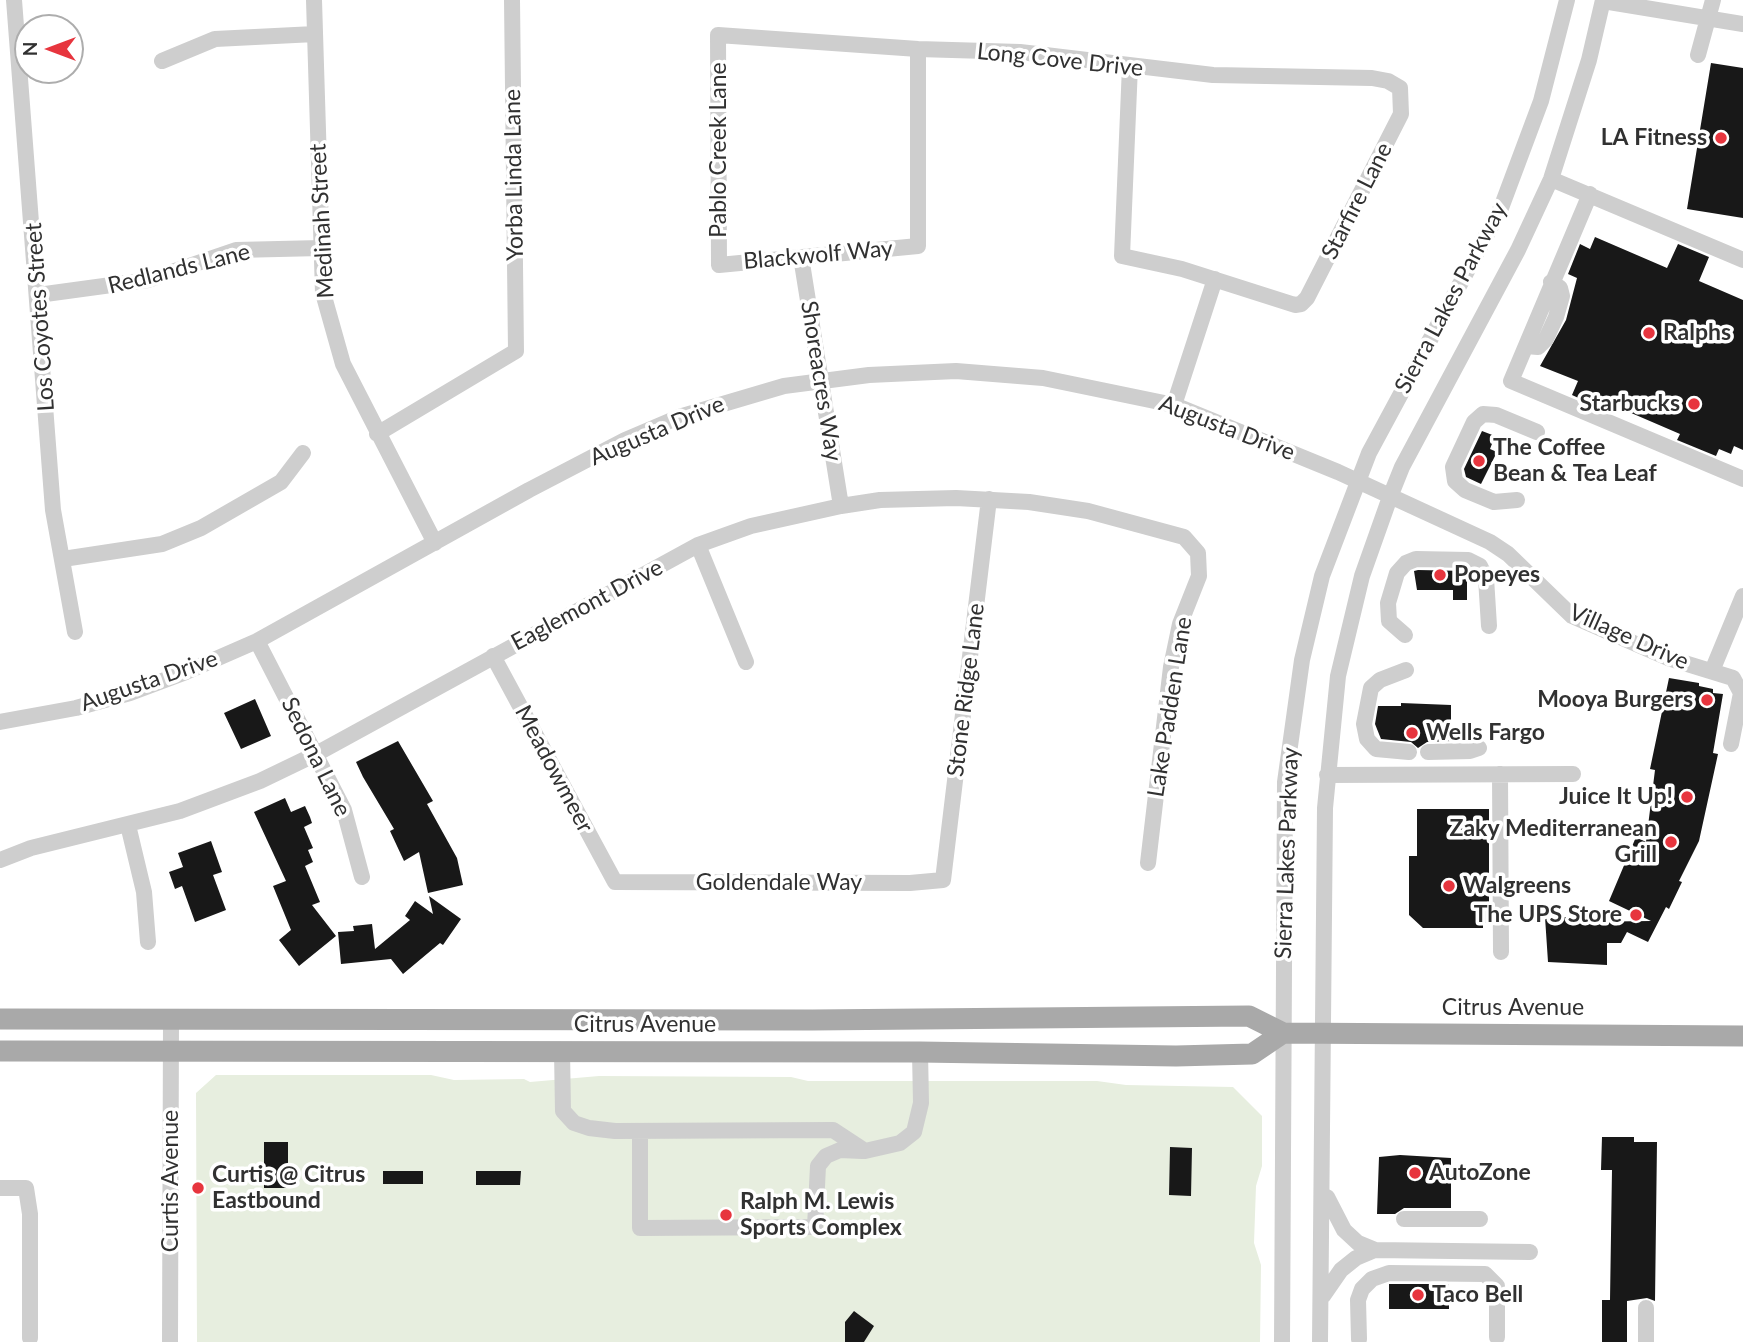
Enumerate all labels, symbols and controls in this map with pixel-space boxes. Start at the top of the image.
north arrow [14,14,84,84]
street label: Long Cove Drive [976,38,1144,82]
text: N [18,42,41,56]
street label: Pablo Creek Lane [705,62,733,238]
street label: Yorba Linda Lane [499,89,529,261]
place label: LA Fitness [1601,124,1707,152]
marker: LA Fitness [1713,130,1729,146]
street label: Starfire Lane [1316,138,1398,264]
street label: Medinah Street [304,143,340,299]
street label: Sierra Lakes Parkway [1389,198,1513,398]
street label: Los Coyotes Street [20,222,60,412]
street label: Blackwolf Way [742,235,894,275]
street label: Redlands Lane [105,238,253,300]
street label: Shoreacres Way [795,299,847,463]
place label: Ralphs [1663,319,1731,347]
marker: Ralphs [1641,325,1657,341]
street label: Augusta Drive [1155,389,1299,467]
street label: Augusta Drive [586,390,728,472]
place label: Starbucks [1580,390,1680,418]
marker: Starbucks [1686,396,1702,412]
place label: The Coffee Bean & Tea Leaf [1493,434,1657,488]
marker: The Coffee Bean & Tea Leaf [1471,453,1487,469]
street label: Eaglemont Drive [506,553,668,657]
place label: Popeyes [1454,561,1540,589]
marker: Popeyes [1432,567,1448,583]
street label: Village Drive [1565,598,1693,676]
street label: Stone Ridge Lane [942,602,990,778]
street label: Lake Padden Lane [1142,615,1198,799]
street label: Augusta Drive [77,645,221,717]
place label: Mooya Burgers [1537,686,1693,714]
marker: Mooya Burgers [1699,692,1715,708]
street label: Sedona Lane [275,693,357,821]
street label: Meadowmeer [509,701,599,837]
place label: Wells Fargo [1426,719,1545,747]
marker: Wells Fargo [1404,725,1420,741]
street label: Sierra Lakes Parkway [1270,747,1304,959]
place label: Juice It Up! [1559,783,1673,811]
marker: Juice It Up! [1679,789,1695,805]
place label: Zaky Mediterranean Grill [1450,815,1657,869]
marker: Zaky Mediterranean Grill [1663,834,1679,850]
street label: Goldendale Way [696,869,862,897]
place label: Walgreens [1463,872,1571,900]
marker: Walgreens [1441,878,1457,894]
place label: The UPS Store [1474,901,1622,929]
marker: The UPS Store [1628,907,1644,923]
street label: Citrus Avenue [1442,994,1584,1022]
street label: Citrus Avenue [574,1011,716,1039]
street label: Curtis Avenue [157,1110,185,1252]
place label: AutoZone [1429,1159,1531,1187]
place label: Curtis @ Citrus Eastbound [212,1161,365,1215]
marker: AutoZone [1407,1165,1423,1181]
marker: Curtis @ Citrus Eastbound [190,1180,206,1196]
place label: Ralph M. Lewis Sports Complex [740,1188,902,1242]
marker: Ralph M. Lewis Sports Complex [718,1207,734,1223]
place label: Taco Bell [1432,1281,1523,1309]
marker: Taco Bell [1410,1287,1426,1303]

